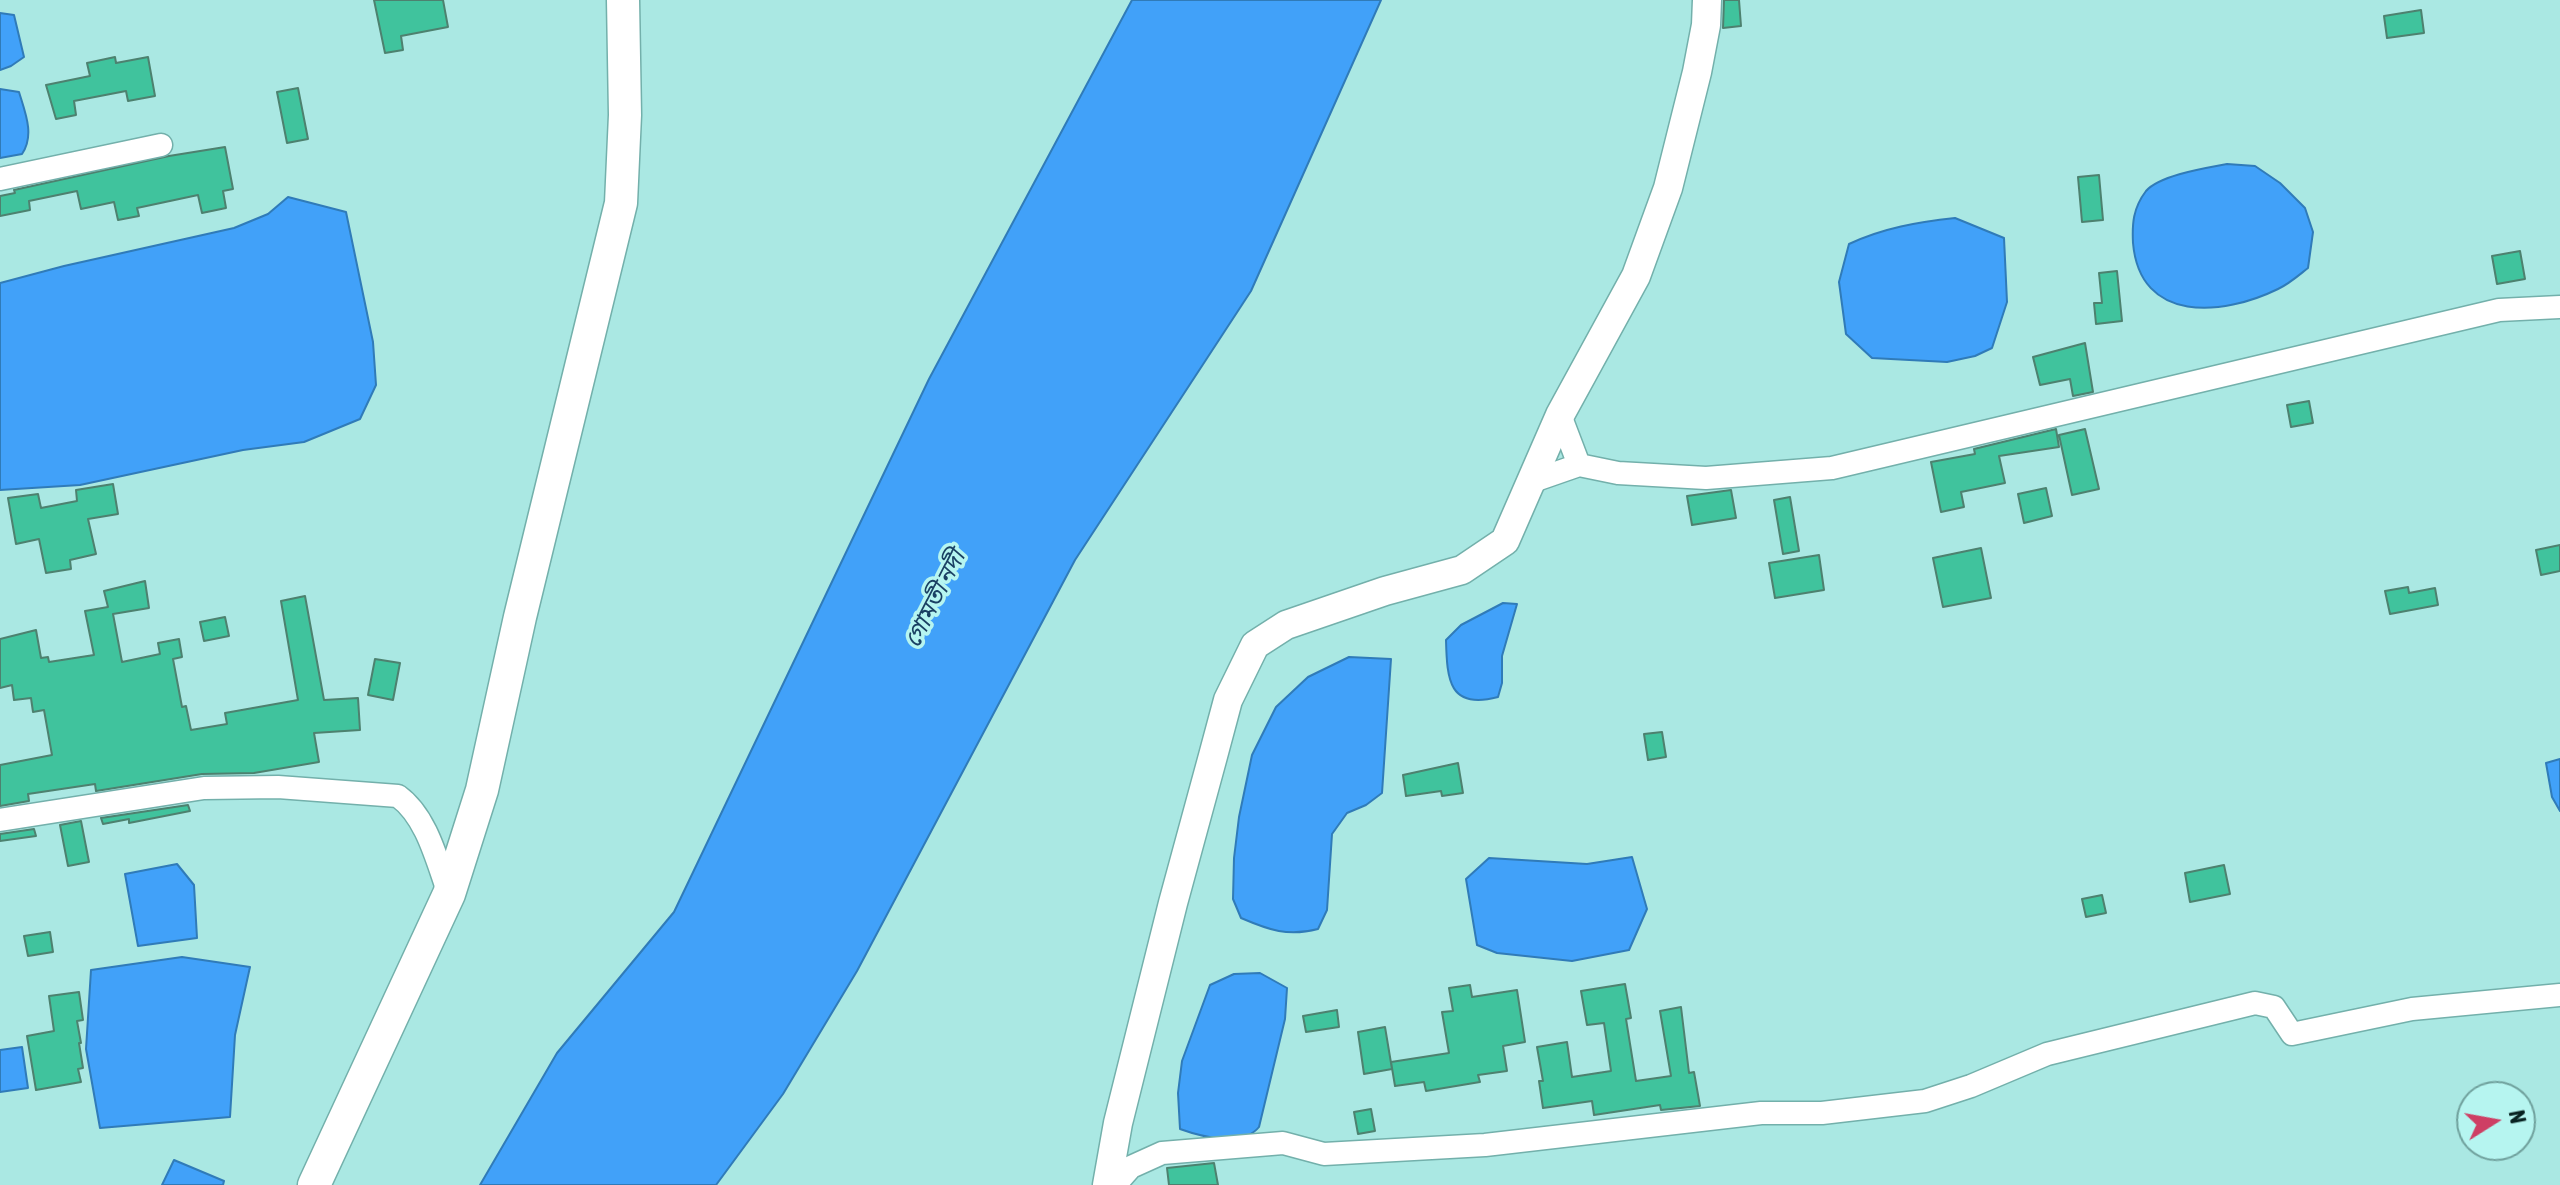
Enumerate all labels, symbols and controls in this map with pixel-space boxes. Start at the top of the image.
water label: গোমতী নদী [898,546,972,652]
north arrow [2456,1081,2536,1161]
text: N [2504,1108,2532,1126]

